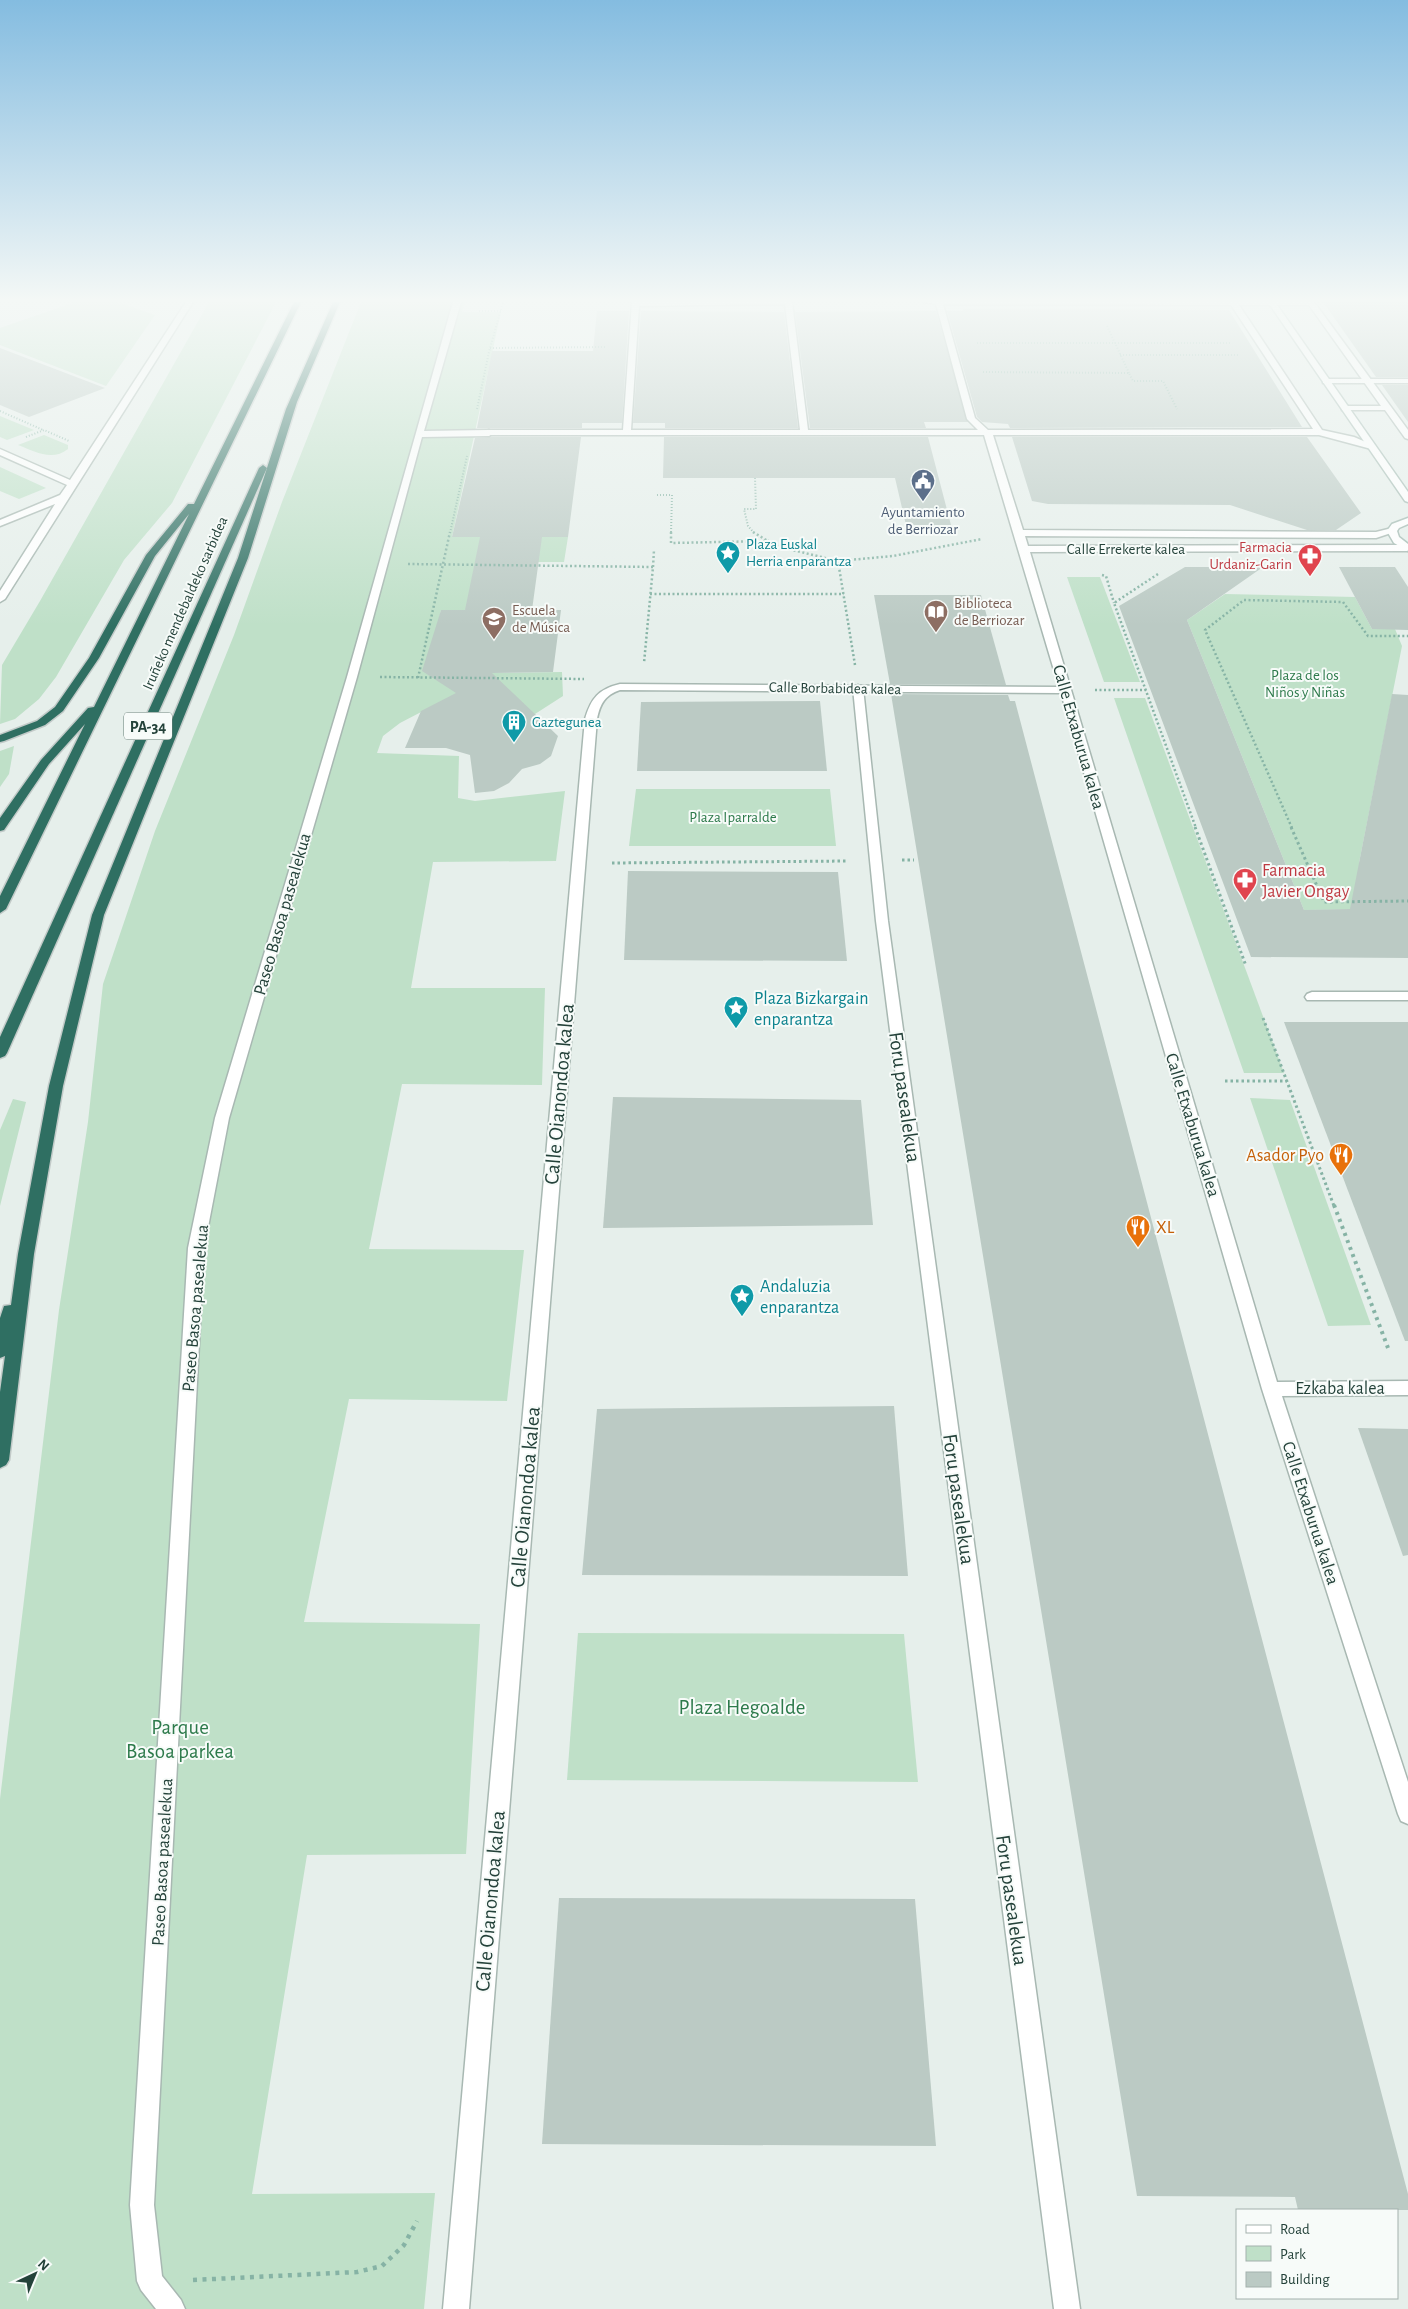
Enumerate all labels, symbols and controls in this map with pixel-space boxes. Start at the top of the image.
public building icon: Ayuntamiento de Berriozar [910,468,936,502]
place label: Ayuntamiento de Berriozar [881,505,965,537]
street label: Iruñeko mendebaldeko sarbidea [140,514,231,692]
place label: Plaza Euskal Herria enparantza [746,537,852,569]
place icon: Plaza Euskal Herria enparantza [715,540,741,574]
place label: Farmacia Urdaniz-Garin [1210,540,1292,572]
street label: Calle Errekerte kalea [1067,542,1185,557]
pharmacy icon: Farmacia Urdaniz-Garin [1297,543,1323,577]
place label: Biblioteca de Berriozar [954,596,1024,628]
library icon: Biblioteca de Berriozar [923,599,949,633]
place label: Escuela de Música [512,603,570,635]
school or university icon: Escuela de Música [481,606,507,640]
street label: Calle Etxaburua kalea [1049,663,1107,812]
park label: Plaza de los Niños y Niñas [1265,668,1345,700]
street label: Calle Borbabidea kalea [769,680,901,697]
building icon: Gaztegunea [501,709,527,743]
road number: PA-34 [124,712,172,739]
place label: Gaztegunea [532,715,602,730]
park label: Plaza Iparralde [689,810,777,825]
street label: Paseo Basoa pasealekua [251,831,315,997]
place label: Farmacia Javier Ongay [1262,862,1350,901]
pharmacy icon: Farmacia Javier Ongay [1232,867,1258,901]
place label: Plaza Bizkargain enparantza [754,990,869,1029]
place icon: Plaza Bizkargain enparantza [723,995,749,1029]
street label: Calle Oianondoa kalea [541,1002,578,1185]
street label: Foru pasealekua [885,1030,924,1164]
street label: Calle Etxaburua kalea [1162,1051,1222,1199]
restaurant icon: Asador Pyo [1328,1142,1354,1176]
place label: Asador Pyo [1246,1147,1324,1165]
restaurant icon: XL [1125,1214,1151,1248]
place label: XL [1156,1219,1175,1237]
street label: Paseo Basoa pasealekua [180,1224,212,1393]
place label: Andaluzia enparantza [760,1278,839,1317]
place icon: Andaluzia enparantza [729,1283,755,1317]
street label: Ezkaba kalea [1295,1380,1385,1398]
street label: Calle Oianondoa kalea [507,1405,544,1588]
street label: Foru pasealekua [939,1432,978,1566]
street label: Calle Etxaburua kalea [1278,1439,1342,1587]
park label: Plaza Hegoalde [678,1697,806,1718]
park label: Parque Basoa parkea [126,1717,234,1762]
street label: Paseo Basoa pasealekua [150,1778,176,1946]
street label: Calle Oianondoa kalea [472,1809,509,1992]
street label: Foru pasealekua [992,1833,1031,1967]
legend [1236,2209,1398,2299]
text: Road [1280,2222,1310,2237]
text: Park [1280,2247,1306,2262]
north arrow [10,2249,60,2299]
text: N [35,2257,52,2274]
text: Building [1280,2272,1330,2287]

